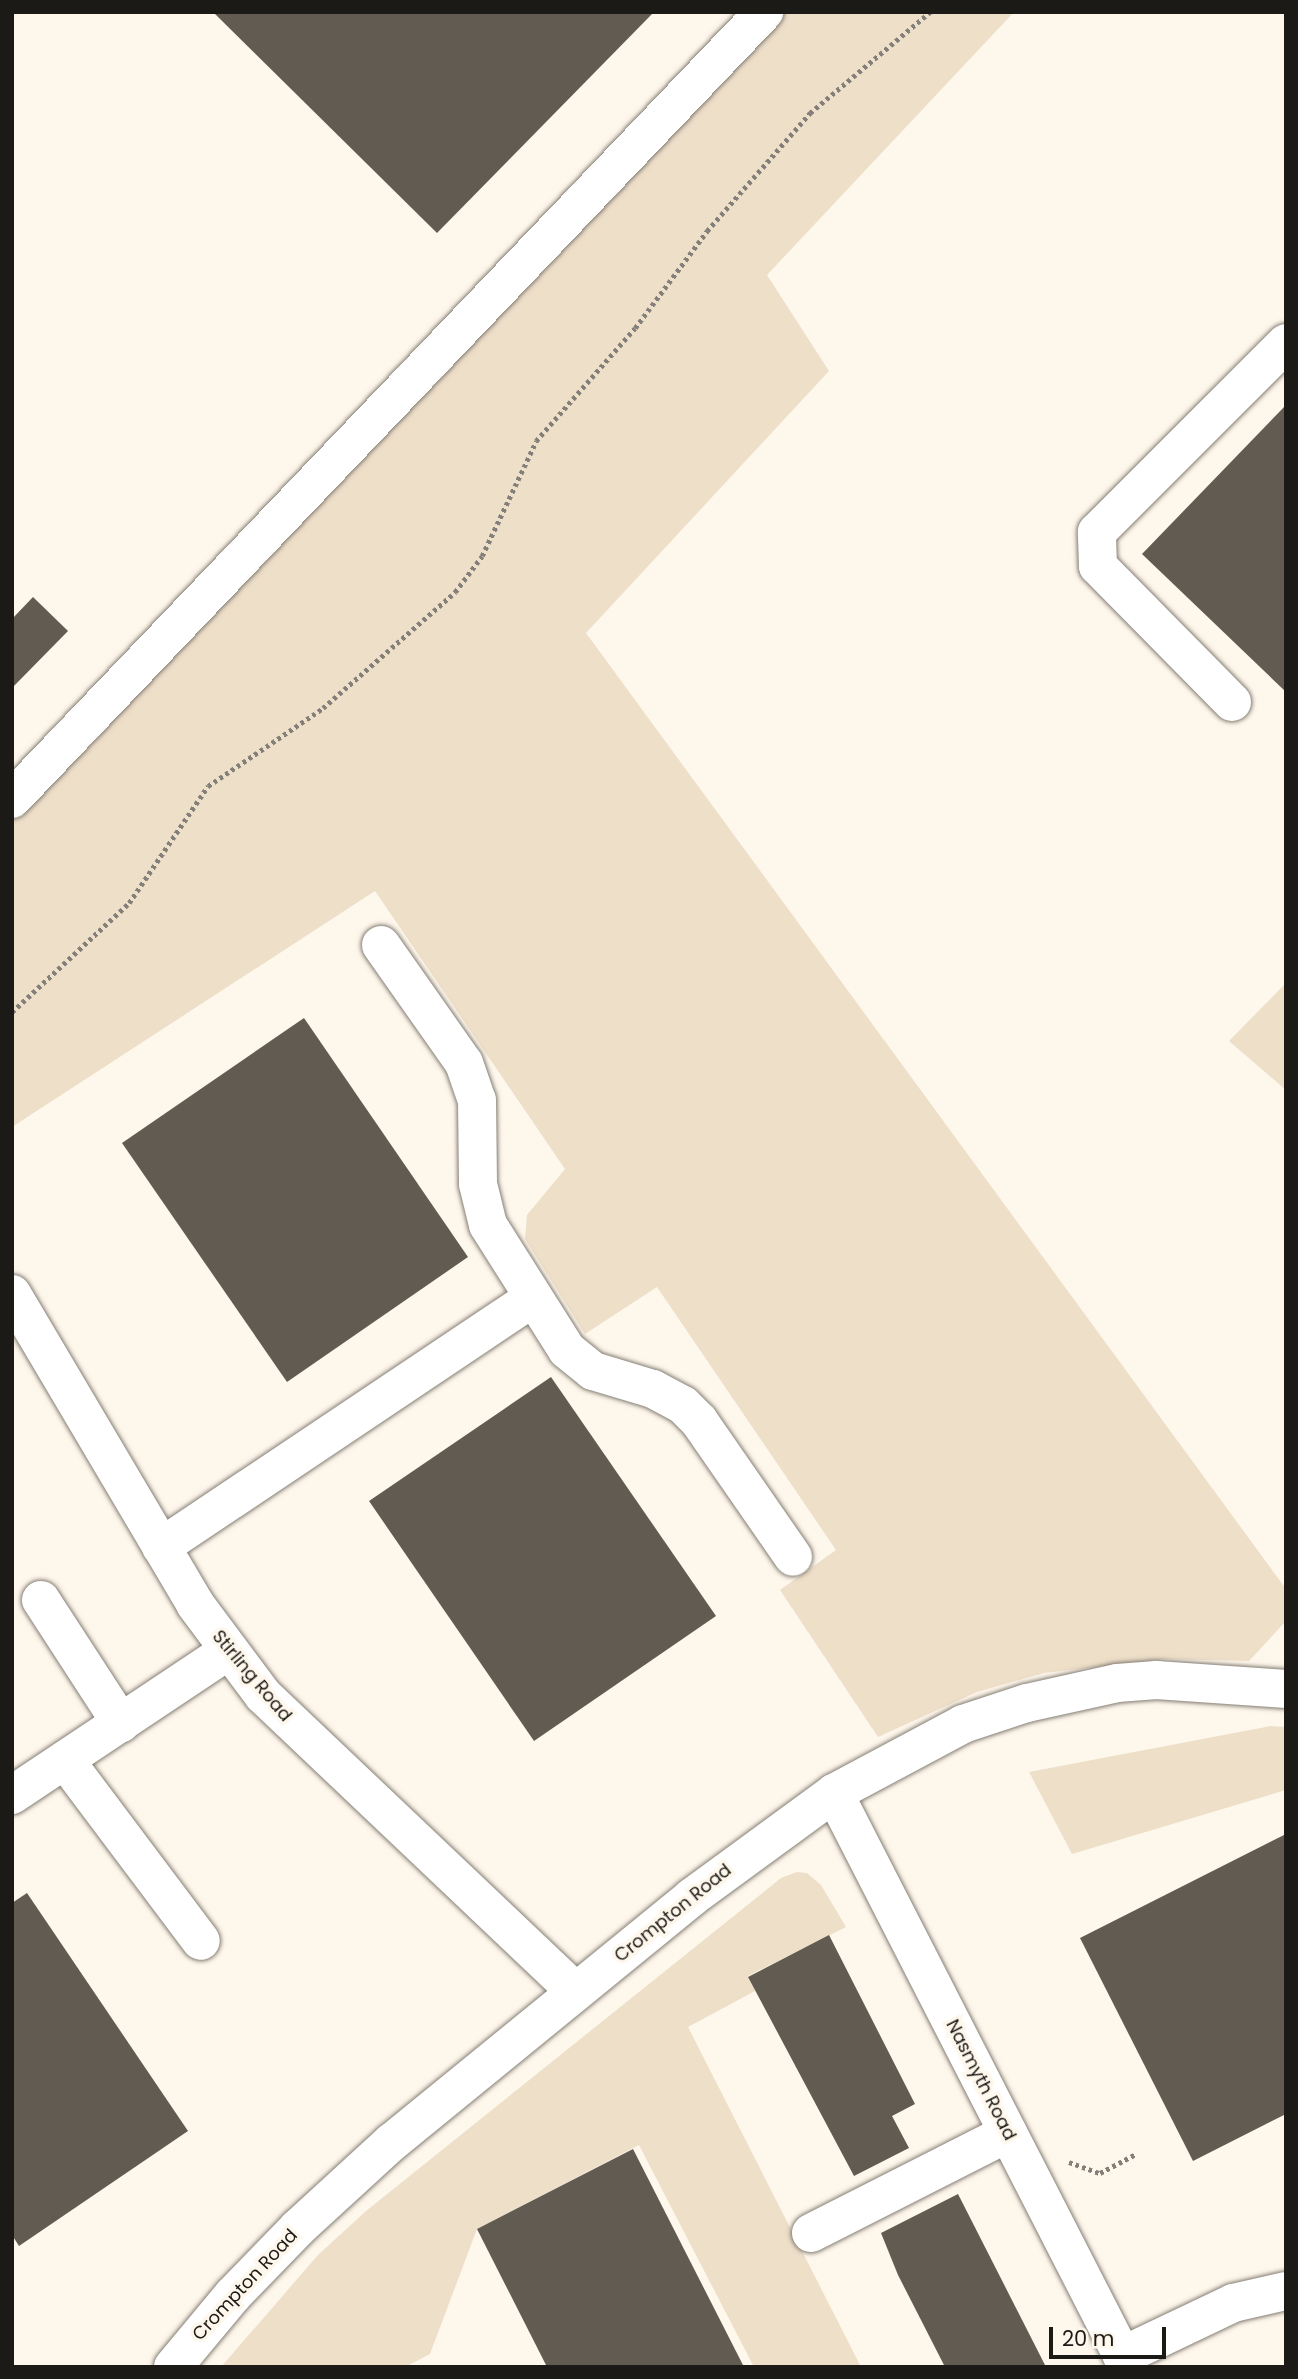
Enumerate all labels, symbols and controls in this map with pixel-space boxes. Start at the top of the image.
street label: Stirling Road [208,1626,296,1726]
street label: Crompton Road [610,1859,736,1967]
street label: Nasmyth Road [941,2016,1021,2144]
street label: Crompton Road [188,2225,302,2345]
scale bar [1053,2312,1170,2356]
text: 20 m [1062,2324,1115,2353]

